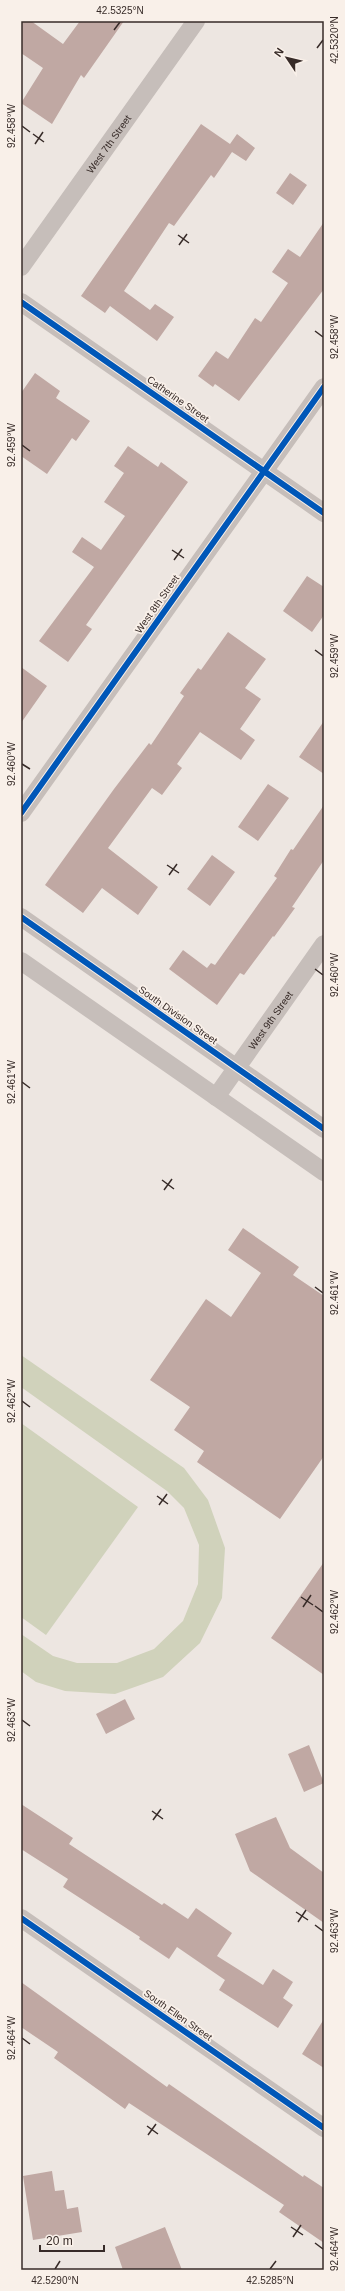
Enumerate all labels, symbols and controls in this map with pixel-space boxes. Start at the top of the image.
text: 42.5325°N [96,5,144,16]
text: 42.5320°N [329,16,340,64]
north arrow [267,38,307,78]
text: N [272,46,286,59]
text: 92.458°W [6,103,17,148]
street label: West 7th Street [84,113,133,175]
text: 92.458°W [329,314,340,359]
street label: Catherine Street [145,374,211,425]
text: 92.459°W [6,422,17,467]
street label: West 8th Street [133,573,181,635]
text: 92.459°W [329,633,340,678]
text: 92.460°W [6,741,17,786]
text: 92.460°W [329,952,340,997]
street label: South Division Street [137,984,220,1046]
street label: West 9th Street [246,989,295,1051]
text: 92.461°W [6,1059,17,1104]
text: 92.461°W [329,1270,340,1315]
text: 92.462°W [6,1378,17,1423]
text: 92.462°W [329,1589,340,1634]
text: 92.463°W [6,1697,17,1742]
text: 92.463°W [329,1908,340,1953]
street label: South Ellen Street [142,1987,214,2043]
text: 92.464°W [6,2015,17,2060]
text: 92.464°W [329,2226,340,2271]
scale bar [40,2227,104,2253]
text: 20 m [46,2234,73,2248]
text: 42.5290°N [31,2275,79,2286]
text: 42.5285°N [246,2275,294,2286]

